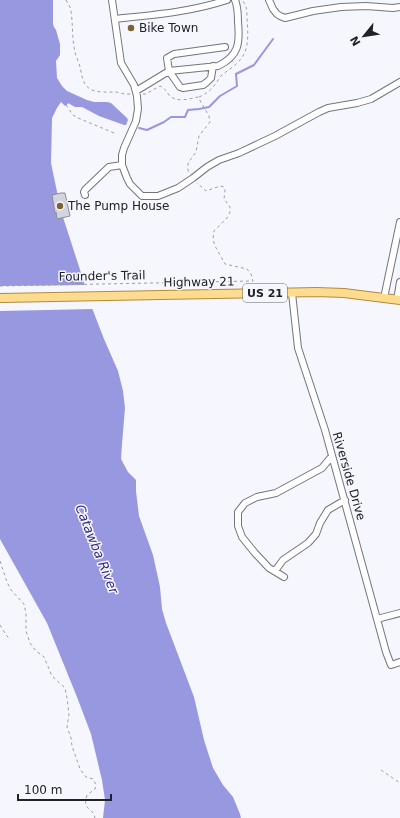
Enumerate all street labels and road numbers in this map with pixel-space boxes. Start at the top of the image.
street label: Founder's Trail [58,268,146,284]
street label: Highway 21 [163,274,235,290]
road number: US 21 [243,284,287,302]
street label: Riverside Drive [330,430,368,522]

